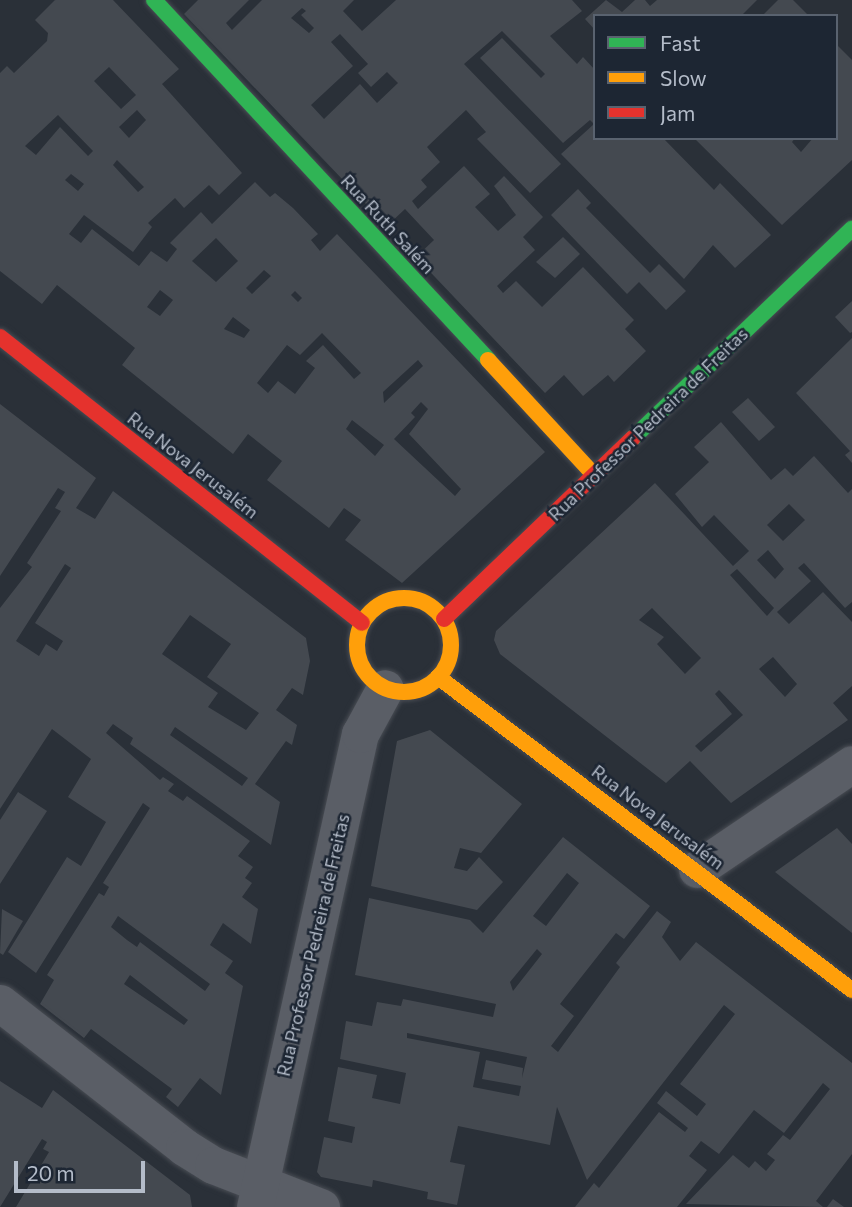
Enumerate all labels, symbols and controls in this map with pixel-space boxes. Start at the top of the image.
legend [593,14,838,140]
text: Fast [660,30,701,55]
text: Slow [660,65,707,90]
text: Jam [660,100,695,125]
street label: Rua Ruth Salém [337,170,439,278]
street label: Rua Professor Pedreira de Freitas [544,323,752,525]
street label: Rua Nova Jerusalém [123,407,263,523]
street label: Rua Nova Jerusalém [588,760,728,874]
street label: Rua Professor Pedreira de Freitas [272,812,354,1078]
scale bar [18,1148,149,1192]
text: 20 m [27,1160,75,1185]

